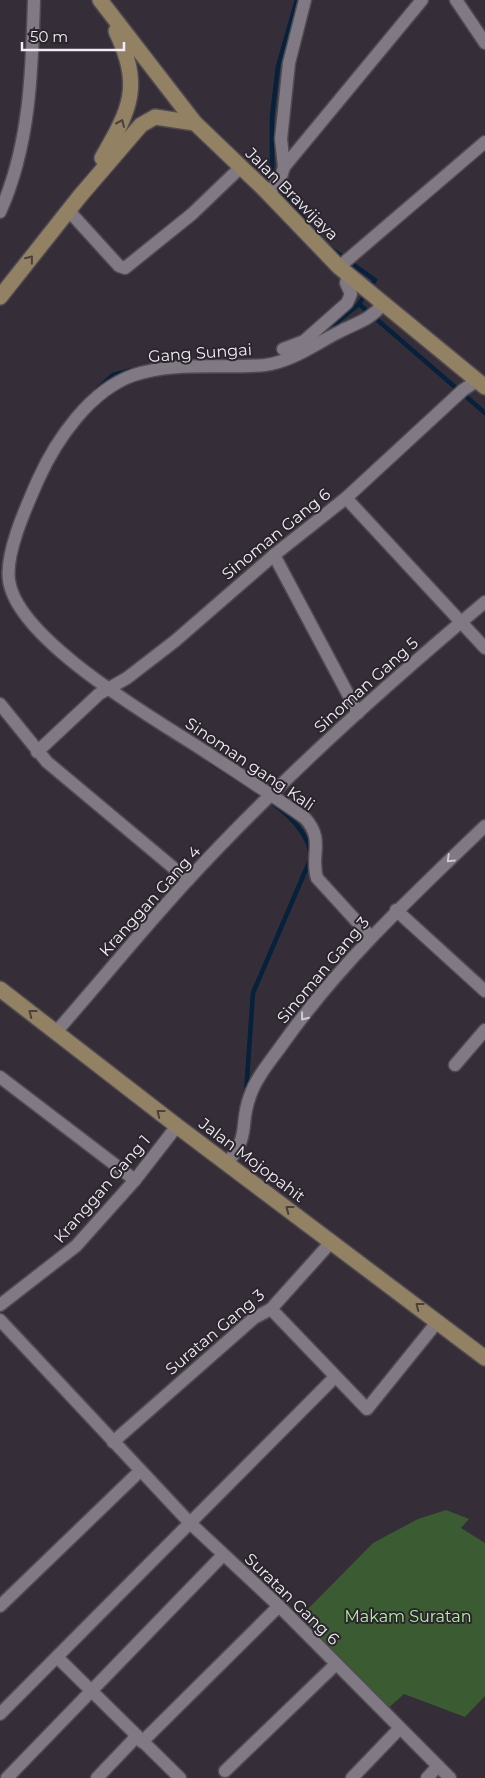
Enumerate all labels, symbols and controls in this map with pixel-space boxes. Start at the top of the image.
scale bar [22,20,125,52]
text: 50 m [30,27,68,46]
one-way arrow [115,120,125,129]
street label: Jalan Brawijaya [241,143,342,244]
one-way arrow [25,256,33,265]
street label: Gang Sungai [148,340,252,366]
street label: Sinoman Gang 6 [218,484,334,584]
street label: Sinoman Gang 5 [310,633,422,737]
street label: Sinoman gang Kali [182,714,318,814]
street label: Kranggan Gang 4 [95,842,205,960]
one-way arrow [446,853,455,862]
street label: Sinoman Gang 3 [273,913,373,1027]
one-way arrow [29,1011,38,1019]
one-way arrow [301,1011,310,1021]
one-way arrow [157,1110,166,1118]
street label: Jalan Mojopahit [195,1113,309,1206]
street label: Kranggan Gang 1 [50,1131,154,1247]
one-way arrow [286,1206,295,1214]
street label: Suratan Gang 3 [162,1285,268,1379]
one-way arrow [416,1304,425,1312]
street label: Suratan Gang 6 [241,1549,343,1649]
park label: Makam Suratan [345,1607,471,1626]

